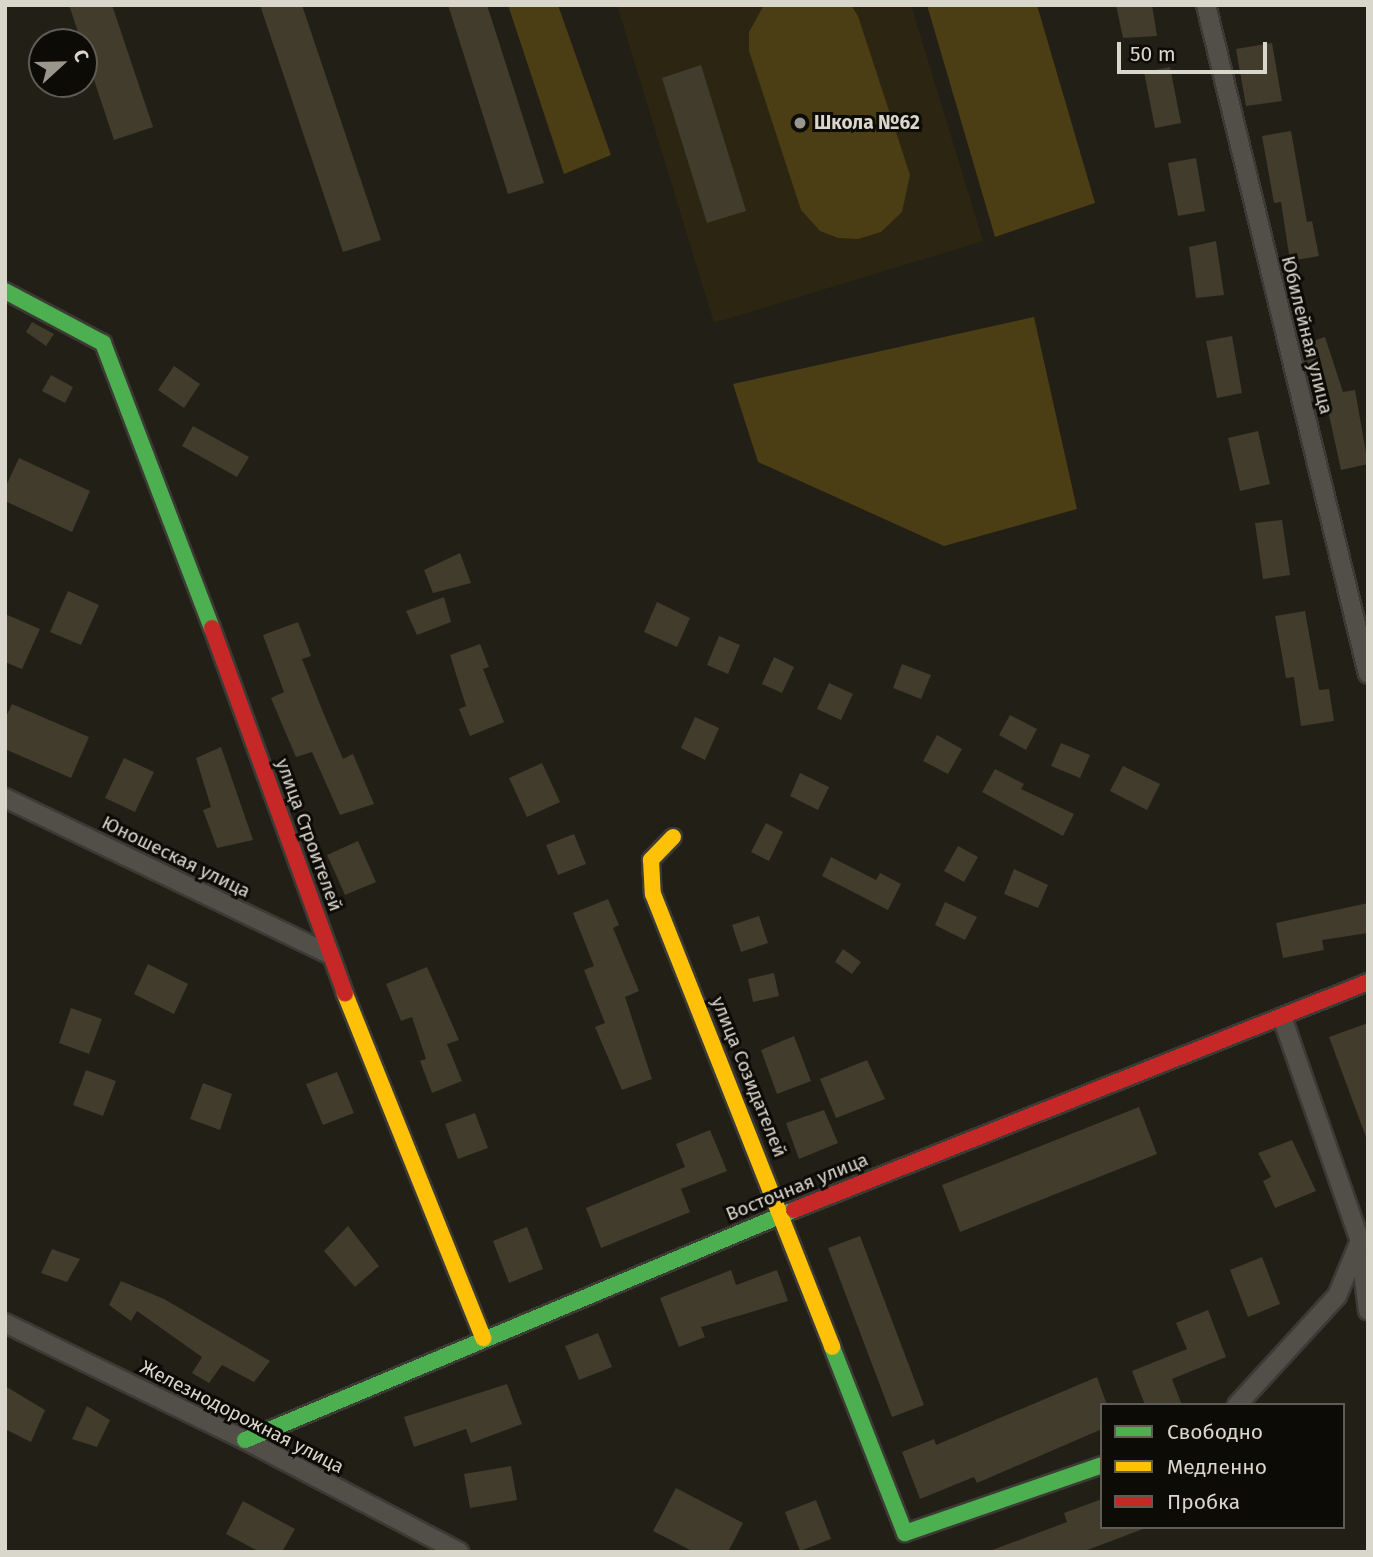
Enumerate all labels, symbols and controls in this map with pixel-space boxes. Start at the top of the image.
north arrow [28,28,98,98]
scale bar [1121,28,1272,72]
text: 50 m [1130,41,1176,67]
text: С [68,46,94,65]
place label: Школа №62 [814,112,920,134]
marker: Школа №62 [792,115,808,131]
street label: Юбилейная улица [1276,254,1338,416]
street label: улица Строителей [271,755,347,915]
street label: Юношеская улица [98,811,254,903]
street label: улица Созидателей [706,993,792,1161]
street label: Восточная улица [723,1148,871,1226]
street label: Железнодорожная улица [136,1356,348,1478]
legend [1100,1403,1345,1529]
text: Свободно [1167,1419,1263,1445]
text: Медленно [1167,1454,1267,1480]
text: Пробка [1167,1489,1240,1515]

